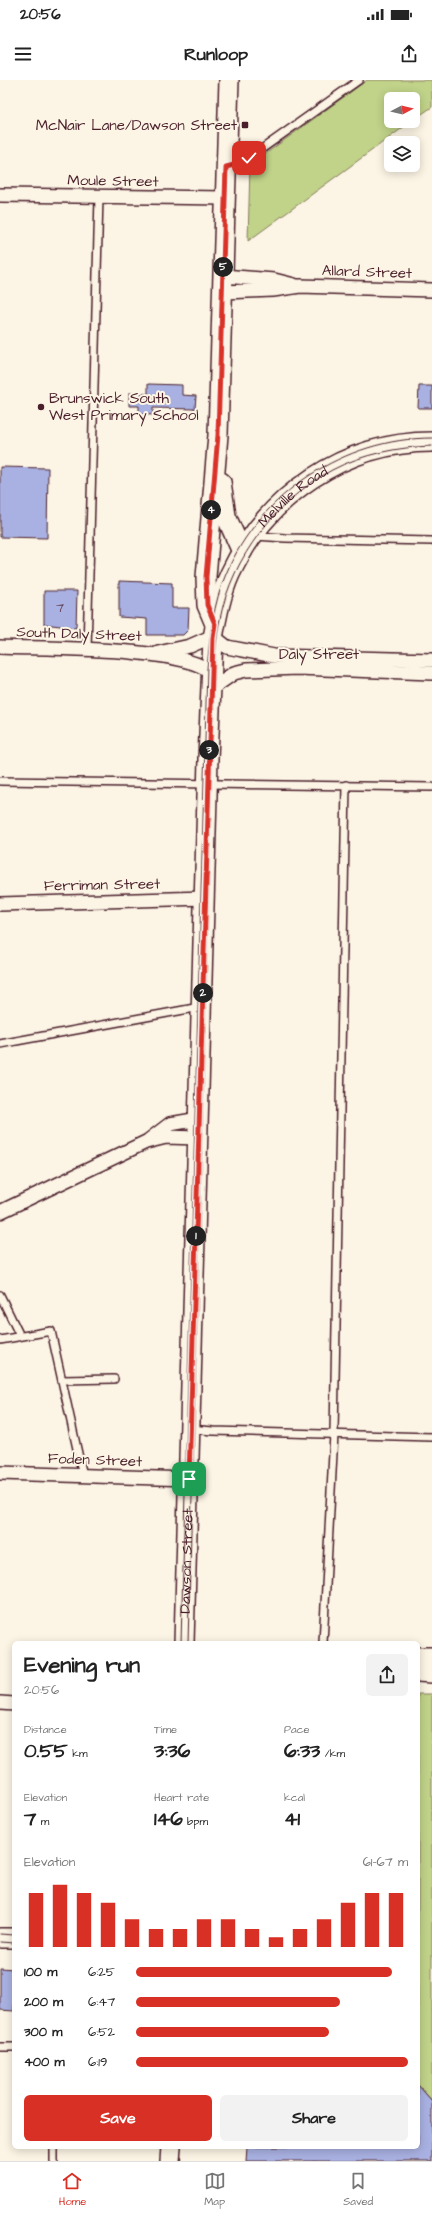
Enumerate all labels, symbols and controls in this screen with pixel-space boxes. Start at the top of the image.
text: 20:56 [20,4,61,25]
text: Runloop [184,42,248,67]
icon: menu [12,43,34,65]
icon: share [398,43,420,65]
north arrow [384,92,420,128]
map controls [384,92,420,172]
place label: McNair Lane/Dawson Street [36,115,237,136]
marker: McNair Lane/Dawson Street [240,120,250,130]
button: layers [384,136,420,172]
pin [232,141,266,175]
icon: check [238,147,260,169]
street label: Moule Street [67,170,159,192]
pin: 5 [213,257,233,277]
text: 5 [219,259,227,274]
street label: Allard Street [322,260,412,284]
place label: Brunswick South West Primary School [49,388,199,427]
marker: Brunswick South West Primary School [36,402,46,412]
street label: Melville Road [253,460,332,532]
pin: 4 [201,500,221,520]
text: 4 [207,502,215,517]
house number: 7 [56,599,64,617]
street label: South Daly Street [16,621,142,648]
street label: Daly Street [279,644,359,666]
pin: 3 [199,740,219,760]
text: 3 [206,742,212,757]
street label: Ferriman Street [44,873,160,897]
pin: 2 [193,983,213,1003]
text: 2 [200,985,206,1000]
pin: 1 [186,1226,206,1246]
text: 1 [195,1228,197,1243]
street label: Foden Street [47,1448,143,1472]
pin [172,1462,206,1496]
icon: arrive [178,1468,200,1490]
street label: Dawson Street [174,1508,198,1614]
text: Evening run [24,1650,140,1681]
button: share [366,1654,408,1696]
text: 20:56 [24,1681,59,1699]
text: Distance [24,1722,67,1737]
text: Time [154,1722,177,1737]
text: Pace [284,1722,310,1737]
text: 0.55 [24,1737,68,1765]
text: 3:36 [154,1737,190,1765]
text: 6:33 [284,1737,320,1765]
text: km [68,1746,87,1761]
text: /km [320,1746,345,1761]
text: Elevation [24,1790,67,1805]
text: Heart rate [154,1790,209,1805]
text: kcal [284,1790,305,1805]
text: 7 [24,1805,36,1833]
text: 146 [154,1805,183,1833]
text: 41 [284,1805,300,1833]
text: m [36,1814,49,1829]
text: bpm [183,1814,208,1829]
text: Elevation [24,1853,75,1871]
text: 61–67 m [363,1853,408,1871]
text: 100 m [24,1963,57,1981]
text: 6:25 [88,1963,115,1981]
text: 200 m [24,1993,63,2011]
text: 6:47 [88,1993,115,2011]
text: 300 m [24,2023,62,2041]
text: 6:52 [88,2023,115,2041]
text: 400 m [24,2053,65,2071]
text: 6:19 [88,2053,107,2071]
button: Save [24,2095,212,2141]
button: Share [220,2095,408,2141]
tab: Home [59,2170,86,2209]
tab: Map [204,2170,226,2209]
tab: Saved [343,2170,373,2209]

